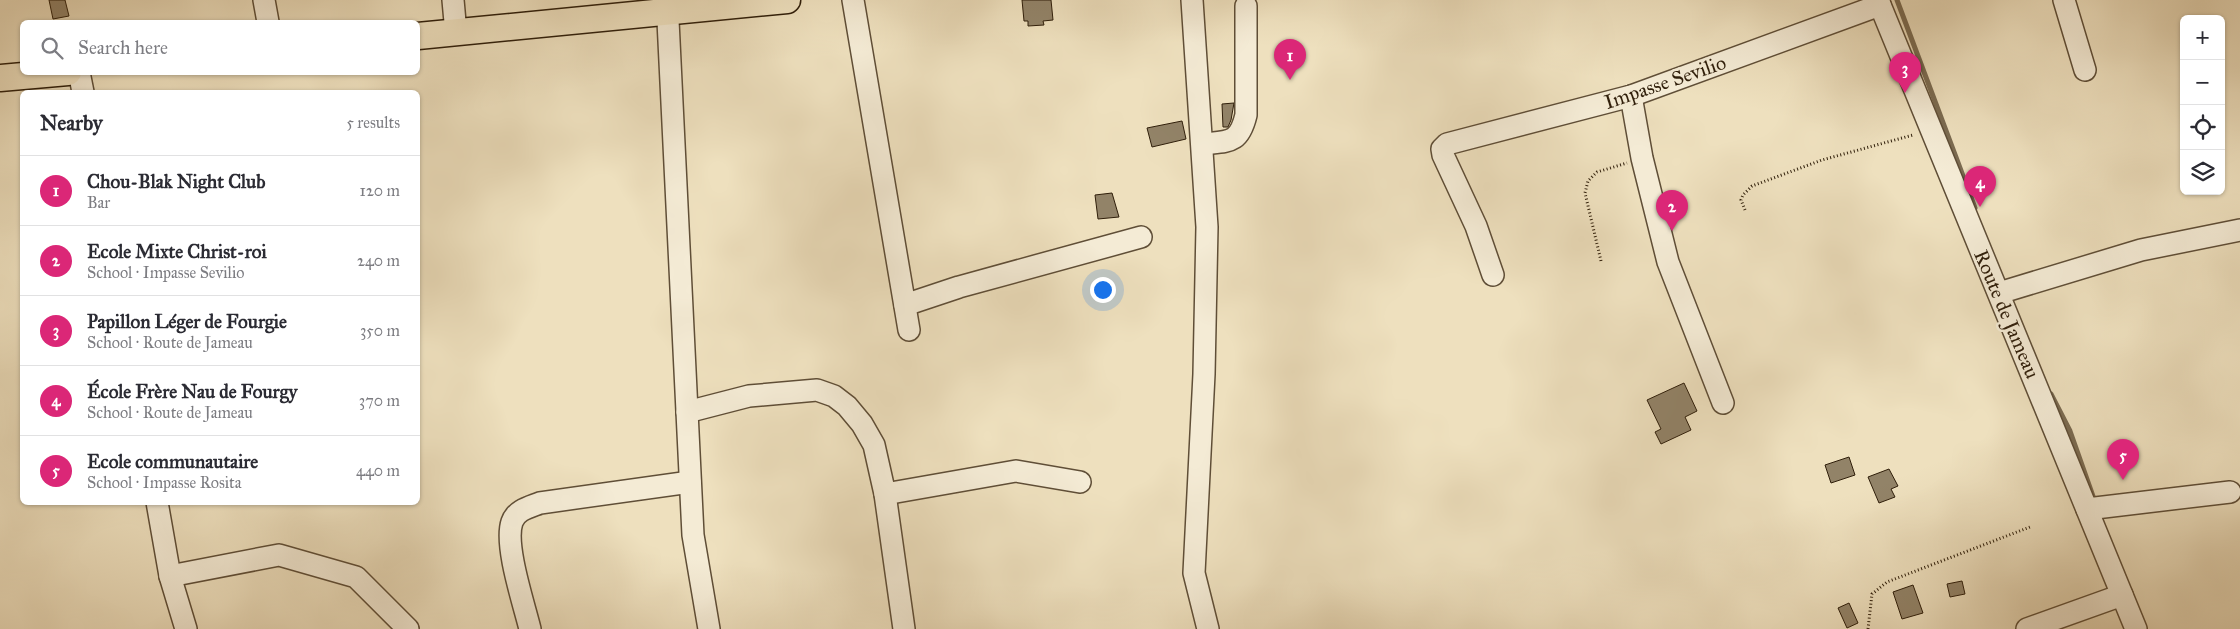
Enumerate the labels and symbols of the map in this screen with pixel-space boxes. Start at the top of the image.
pin: 1 [1274,39,1306,80]
street label: Impasse Sevilio [1601,50,1729,114]
pin: 3 [1889,52,1921,93]
pin: 4 [1964,166,1996,207]
pin: 2 [1656,190,1688,231]
street label: Route de Jameau [1968,246,2045,383]
your location [1090,277,1116,303]
pin: 5 [2107,439,2139,480]

